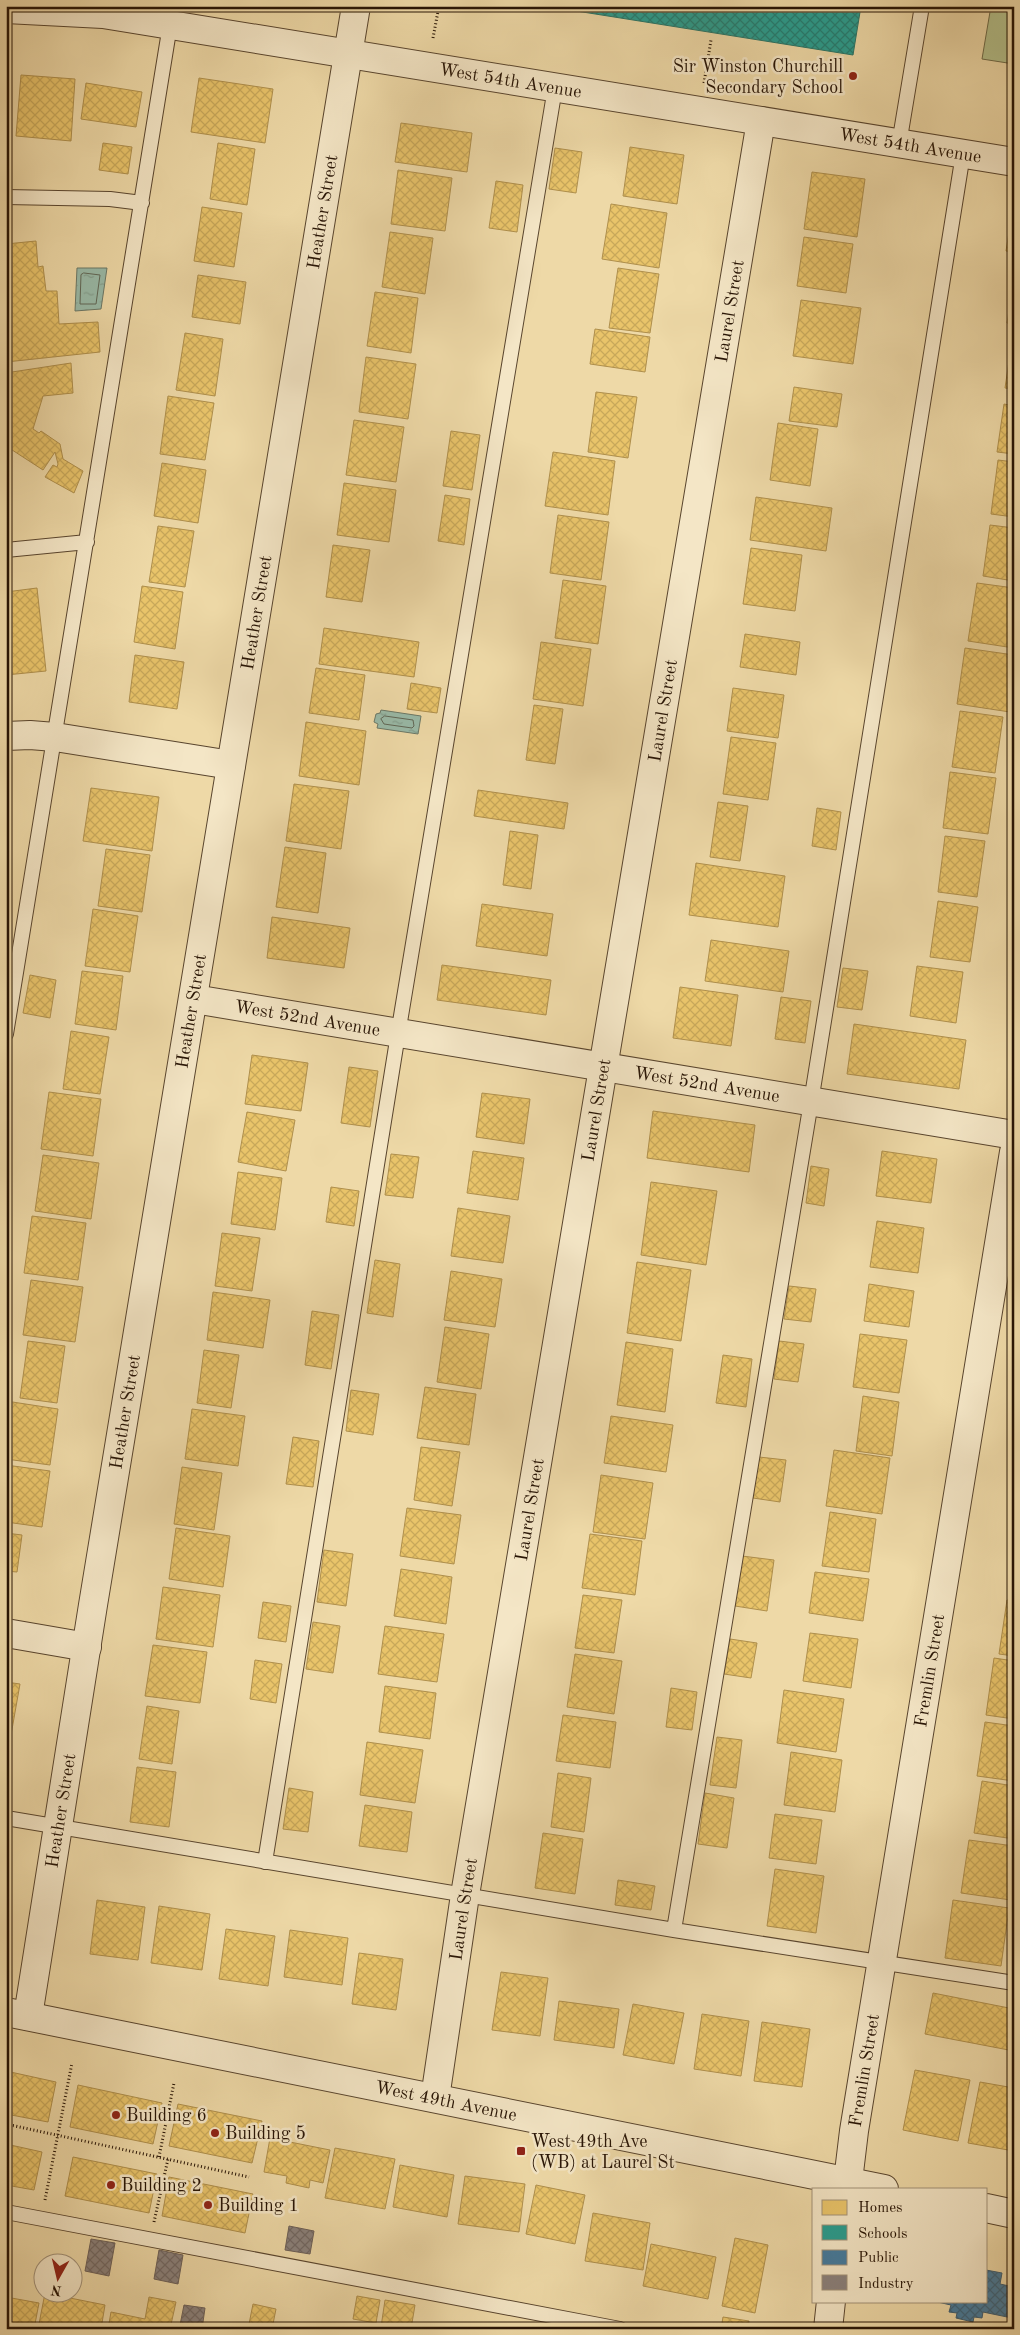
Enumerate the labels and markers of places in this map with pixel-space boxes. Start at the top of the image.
place label: Sir Winston Churchill Secondary School [673,58,843,97]
marker: Sir Winston Churchill Secondary School [847,70,859,82]
place label: Building 6 [126,2107,207,2125]
marker: Building 6 [110,2109,122,2121]
place label: Building 5 [225,2125,306,2143]
marker: Building 5 [209,2127,221,2139]
place label: West 49th Ave (WB) at Laurel St [531,2133,675,2172]
marker: West 49th Ave (WB) at Laurel St [515,2145,527,2157]
place label: Building 2 [121,2177,202,2195]
marker: Building 2 [105,2179,117,2191]
place label: Building 1 [218,2197,299,2215]
marker: Building 1 [202,2199,214,2211]

